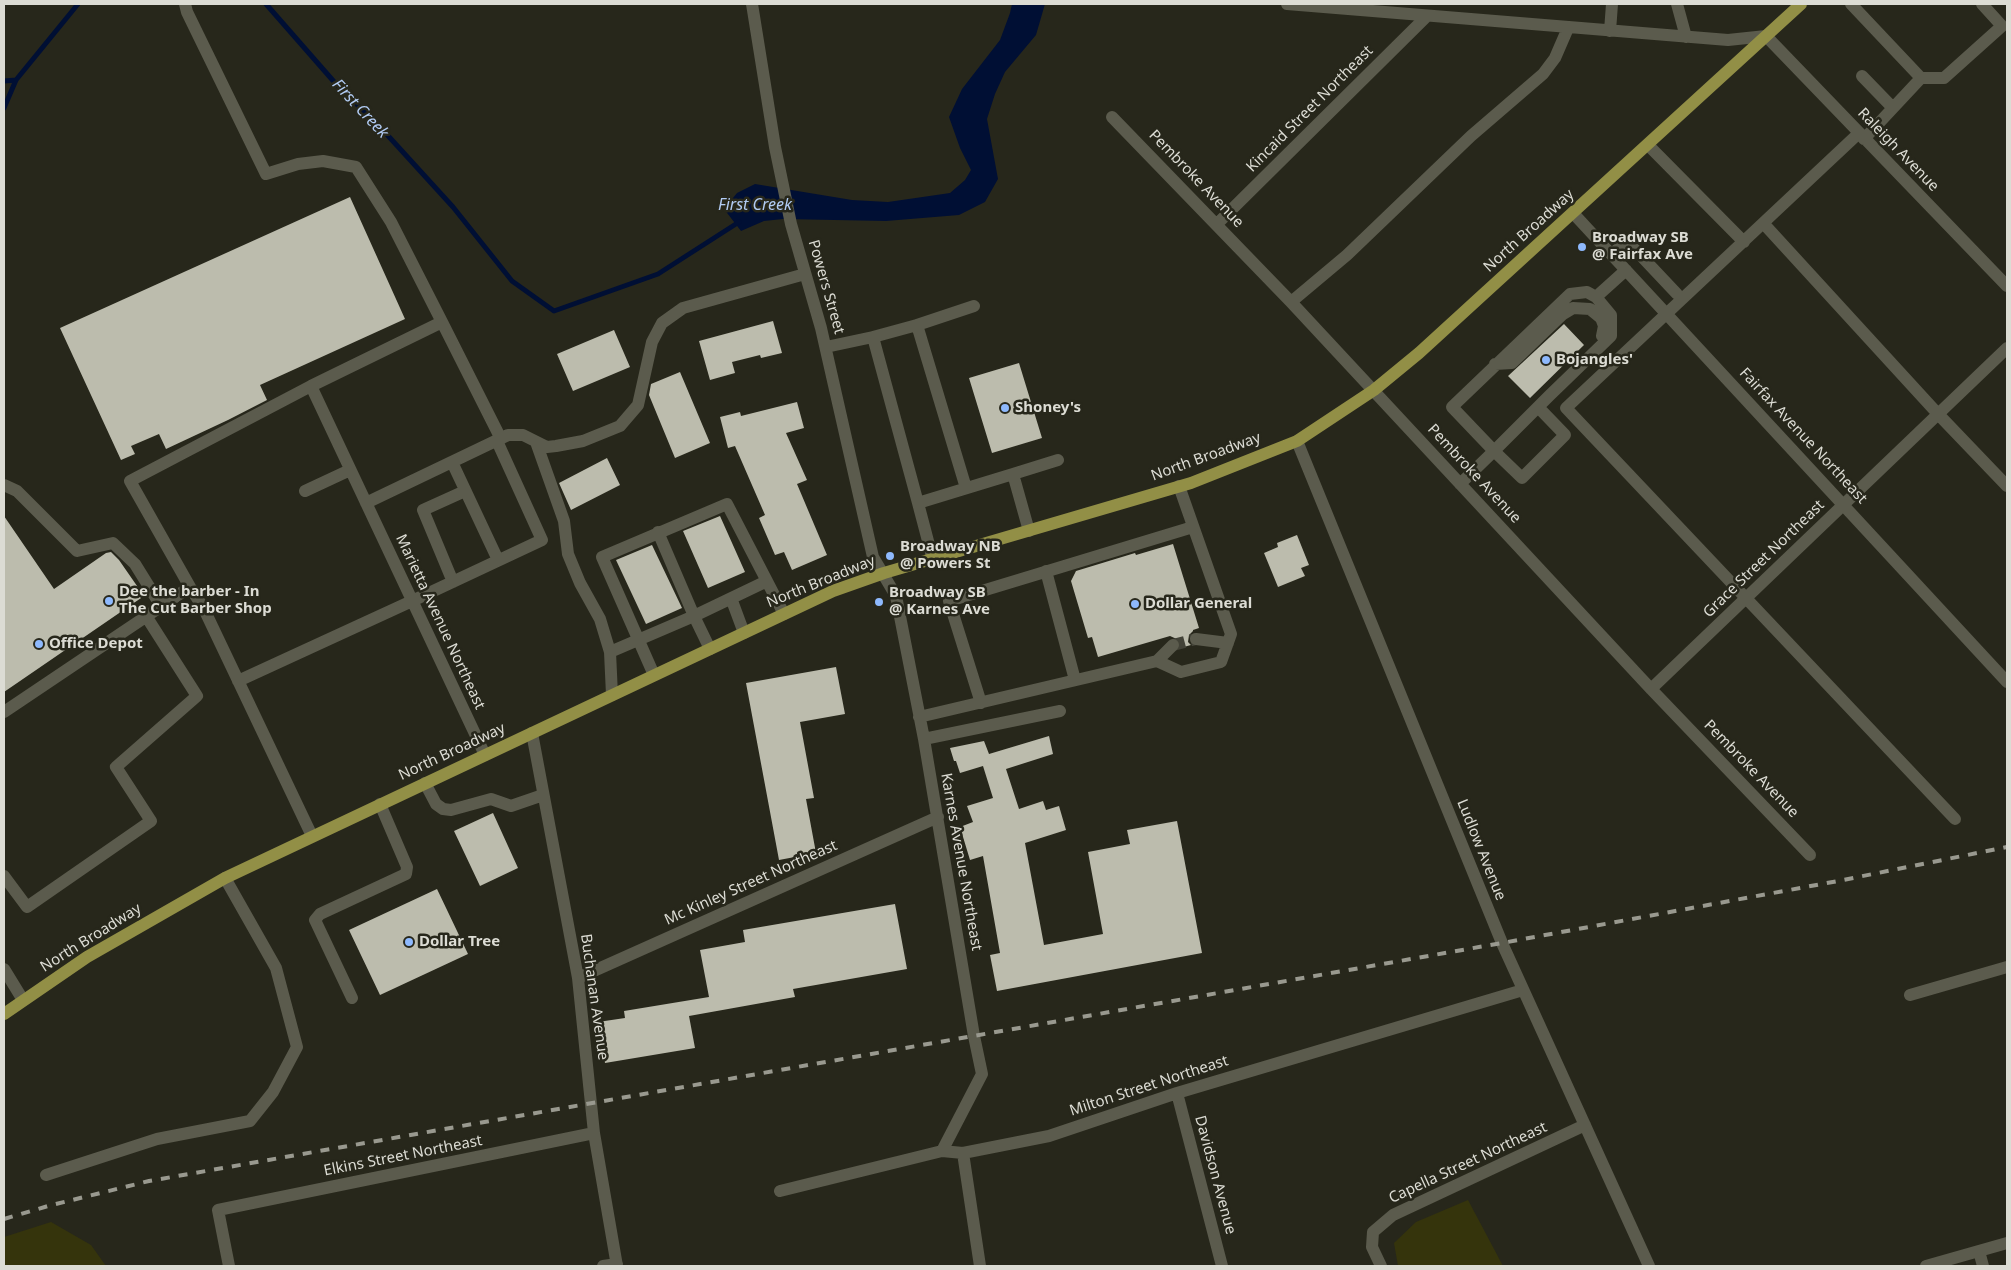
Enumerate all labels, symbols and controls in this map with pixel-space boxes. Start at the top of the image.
street label: Kincaid Street Northeast [1243,42,1377,176]
water label: First Creek [328,75,392,143]
street label: Raleigh Avenue [1854,105,1942,195]
street label: Pembroke Avenue [1145,126,1247,232]
street label: North Broadway [1480,186,1578,276]
water label: First Creek [718,195,792,215]
place label: Broadway SB @ Fairfax Ave [1592,229,1693,264]
street label: Powers Street [804,238,848,336]
marker: Broadway SB @ Fairfax Ave [1576,241,1588,253]
place label: Bojangles' [1556,351,1633,369]
marker: Bojangles' [1540,354,1552,366]
street label: Fairfax Avenue Northeast [1735,364,1871,508]
place label: Shoney's [1015,399,1081,417]
marker: Shoney's [999,402,1011,414]
street label: Pembroke Avenue [1424,421,1524,527]
street label: North Broadway [1149,429,1263,485]
street label: Grace Street Northeast [1700,496,1828,622]
street label: Marietta Avenue Northeast [391,532,489,712]
place label: Broadway NB @ Powers St [900,538,1001,573]
marker: Broadway NB @ Powers St [884,550,896,562]
street label: North Broadway [764,552,878,612]
place label: Dee the barber - In The Cut Barber Shop [119,583,272,618]
place label: Broadway SB @ Karnes Ave [889,584,990,619]
marker: Dee the barber - In The Cut Barber Shop [103,595,115,607]
place label: Dollar General [1145,595,1252,613]
marker: Broadway SB @ Karnes Ave [873,596,885,608]
marker: Dollar General [1129,598,1141,610]
place label: Office Depot [49,635,143,653]
marker: Office Depot [33,638,45,650]
street label: Pembroke Avenue [1700,716,1802,822]
street label: North Broadway [396,719,508,785]
street label: Karnes Avenue Northeast [936,772,986,952]
street label: Ludlow Avenue [1453,797,1509,903]
street label: Mc Kinley Street Northeast [662,837,840,929]
street label: North Broadway [37,900,145,976]
place label: Dollar Tree [419,933,500,951]
street label: Buchanan Avenue [576,933,612,1061]
marker: Dollar Tree [403,936,415,948]
street label: Milton Street Northeast [1067,1052,1231,1120]
street label: Davidson Avenue [1190,1114,1240,1236]
street label: Capella Street Northeast [1386,1118,1550,1208]
street label: Elkins Street Northeast [322,1132,484,1180]

